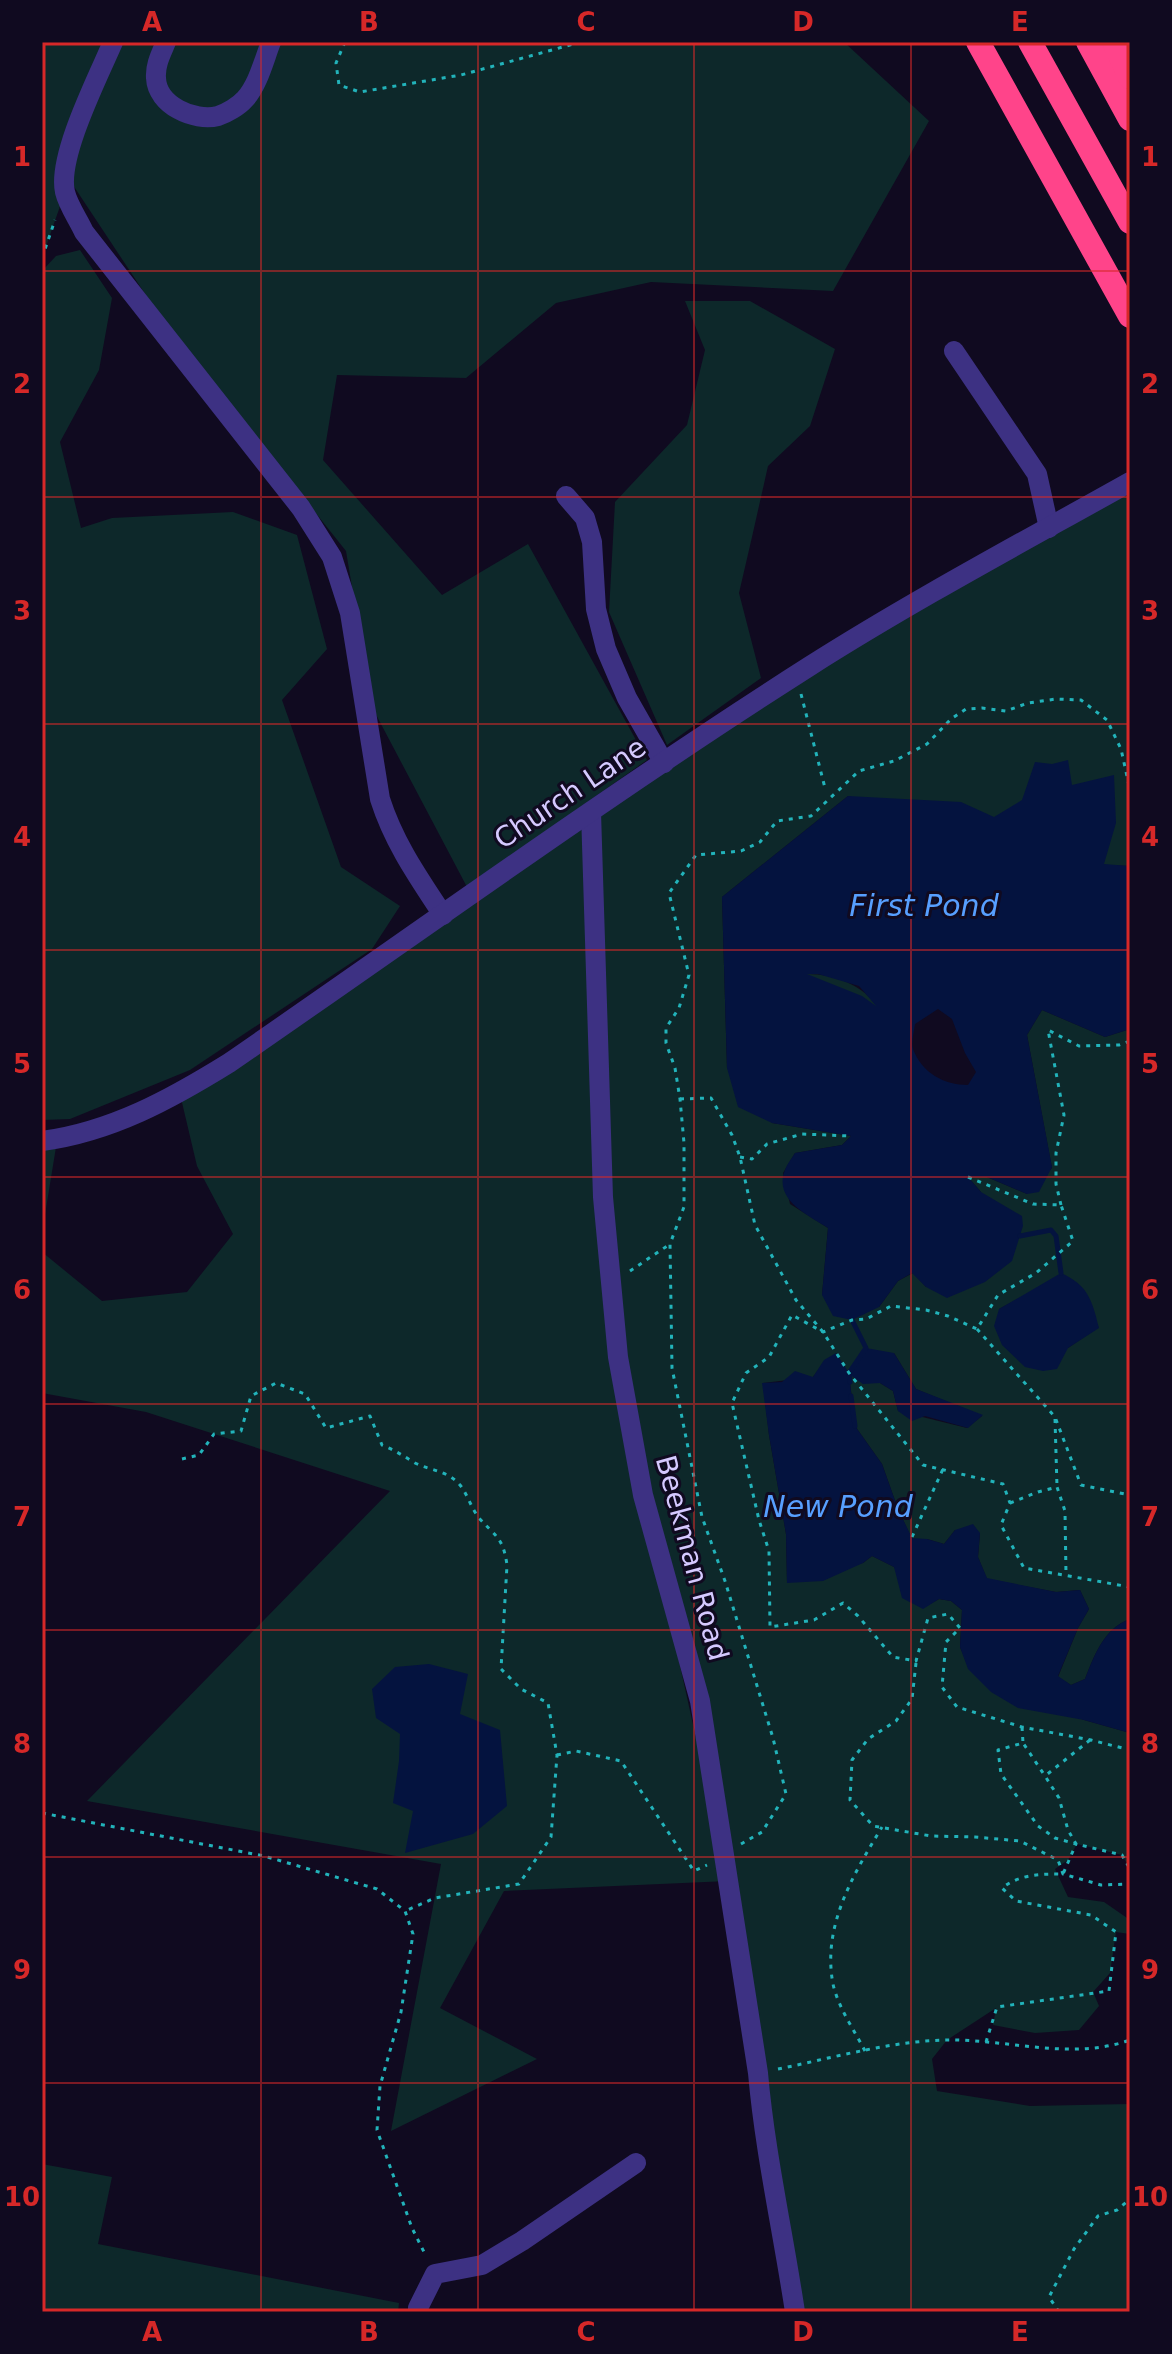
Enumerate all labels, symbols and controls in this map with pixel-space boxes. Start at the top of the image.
text: A [142,7,162,37]
text: B [359,7,379,37]
text: C [576,7,596,37]
text: D [792,7,814,37]
text: E [1011,7,1029,37]
text: 1 [13,142,31,172]
text: 1 [1141,142,1159,172]
text: 2 [13,369,31,399]
text: 2 [1141,369,1159,399]
text: 3 [13,596,31,626]
text: 3 [1141,596,1159,626]
street label: Church Lane [488,730,652,856]
text: 4 [13,822,31,852]
text: 4 [1141,822,1159,852]
water label: First Pond [849,888,1000,923]
text: 5 [13,1049,31,1079]
text: 5 [1141,1049,1159,1079]
text: 6 [13,1275,31,1305]
text: 6 [1141,1275,1159,1305]
street label: Beekman Road [649,1452,735,1664]
water label: New Pond [763,1489,914,1524]
text: 7 [13,1502,31,1532]
text: 7 [1141,1502,1159,1532]
text: 8 [13,1729,31,1759]
text: 8 [1141,1729,1159,1759]
text: 9 [13,1955,31,1985]
text: 9 [1141,1955,1159,1985]
text: 10 [4,2182,40,2212]
text: 10 [1132,2182,1168,2212]
text: A [142,2317,162,2347]
text: B [359,2317,379,2347]
text: C [576,2317,596,2347]
text: D [792,2317,814,2347]
text: E [1011,2317,1029,2347]

